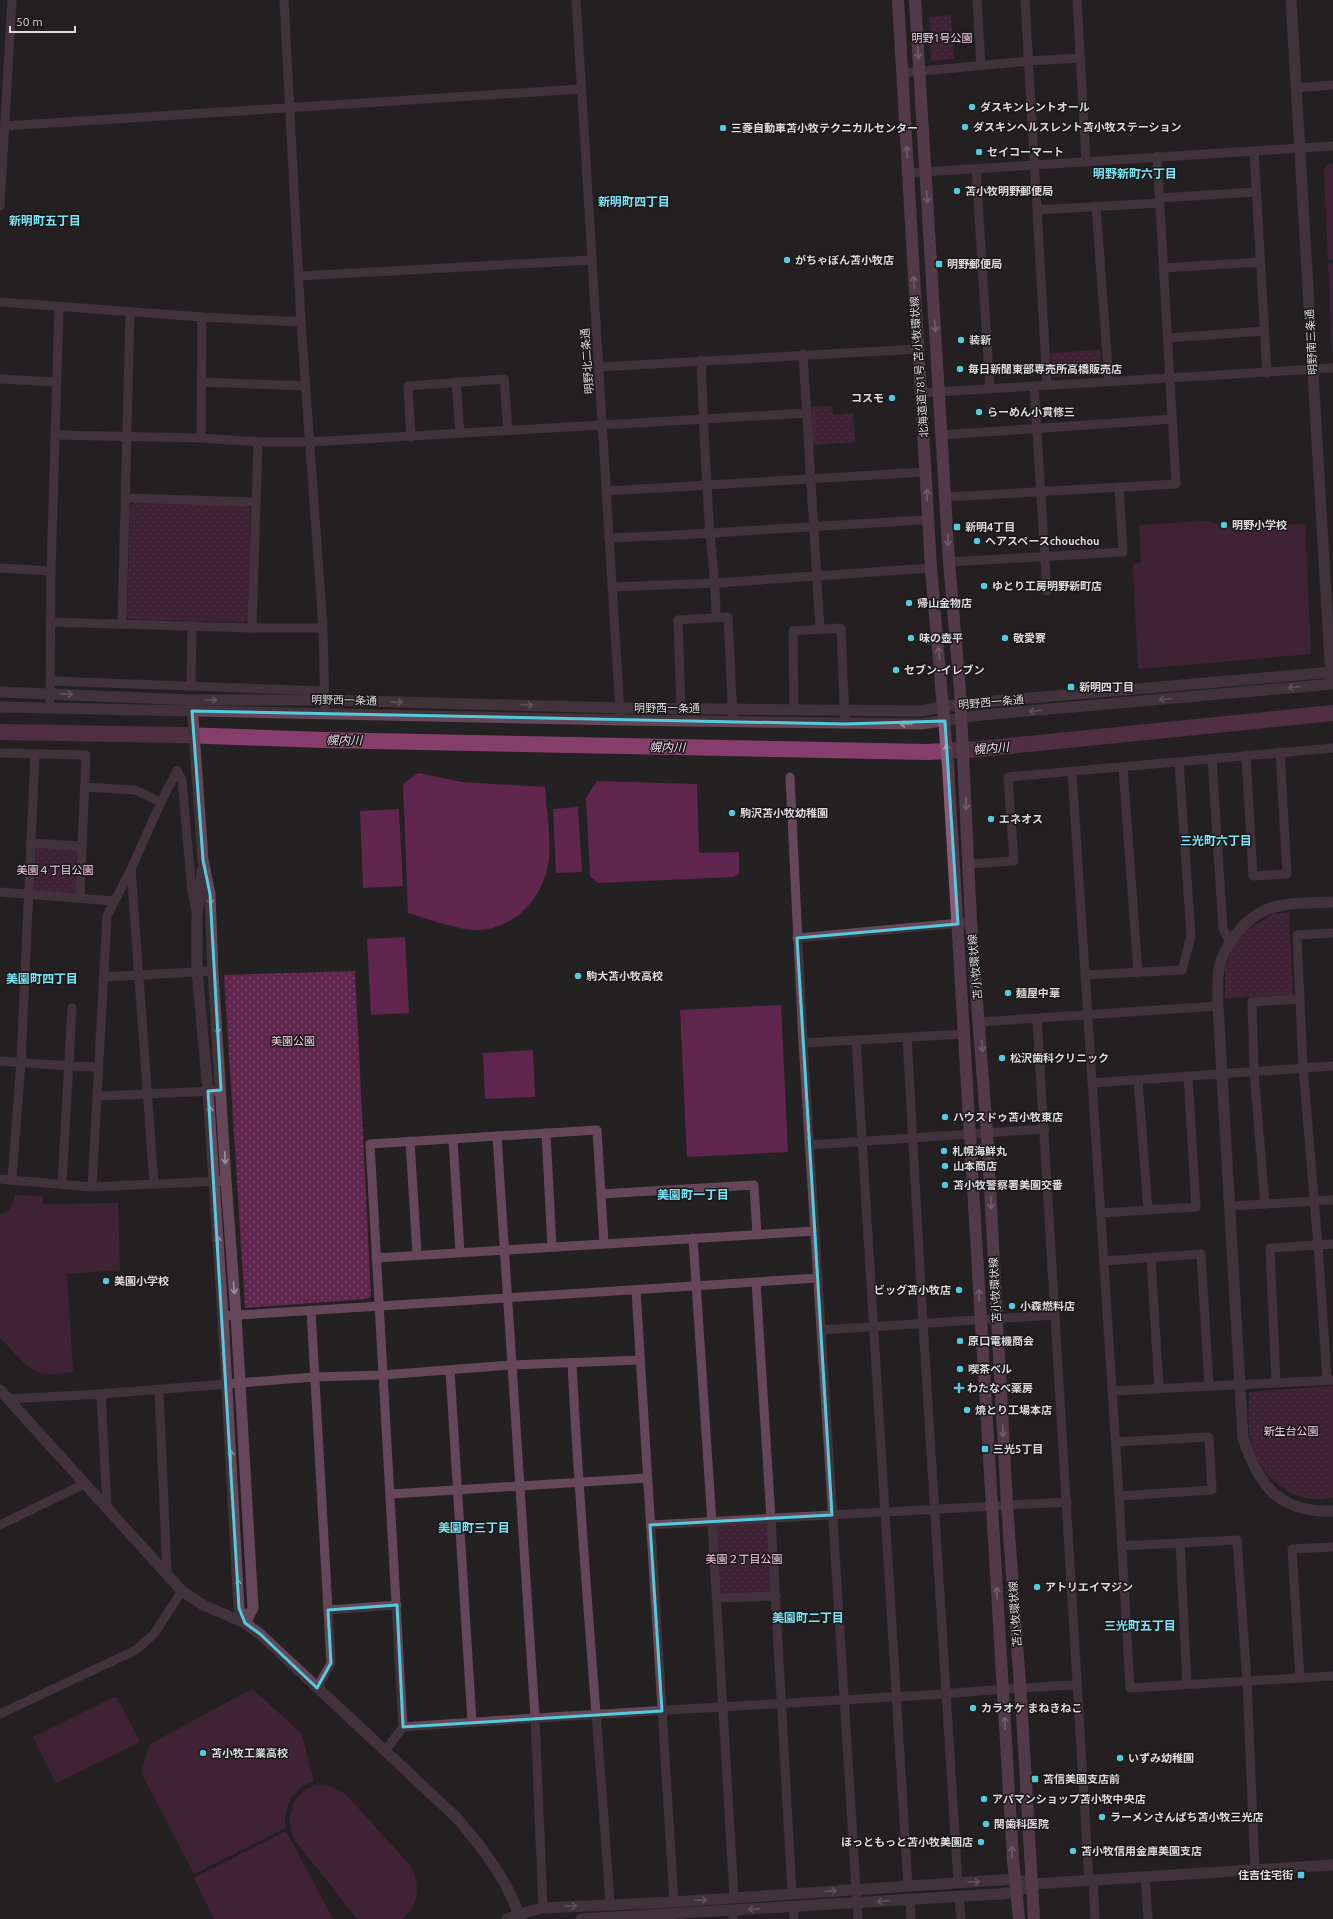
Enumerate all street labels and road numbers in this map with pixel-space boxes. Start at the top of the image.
street label: 北海道道781号 苫小牧環状線 [908,296,930,438]
street label: 明野南三条通 [1303,309,1319,375]
street label: 明野北二条通 [579,328,595,394]
street label: 明野西一条通 [311,693,377,707]
street label: 明野西一条通 [958,693,1024,711]
street label: 明野西一条通 [634,702,700,714]
street label: 苫小牧環状線 [966,934,984,1000]
street label: 苫小牧環状線 [987,1257,1003,1323]
street label: 苫小牧環状線 [1007,1581,1023,1647]

